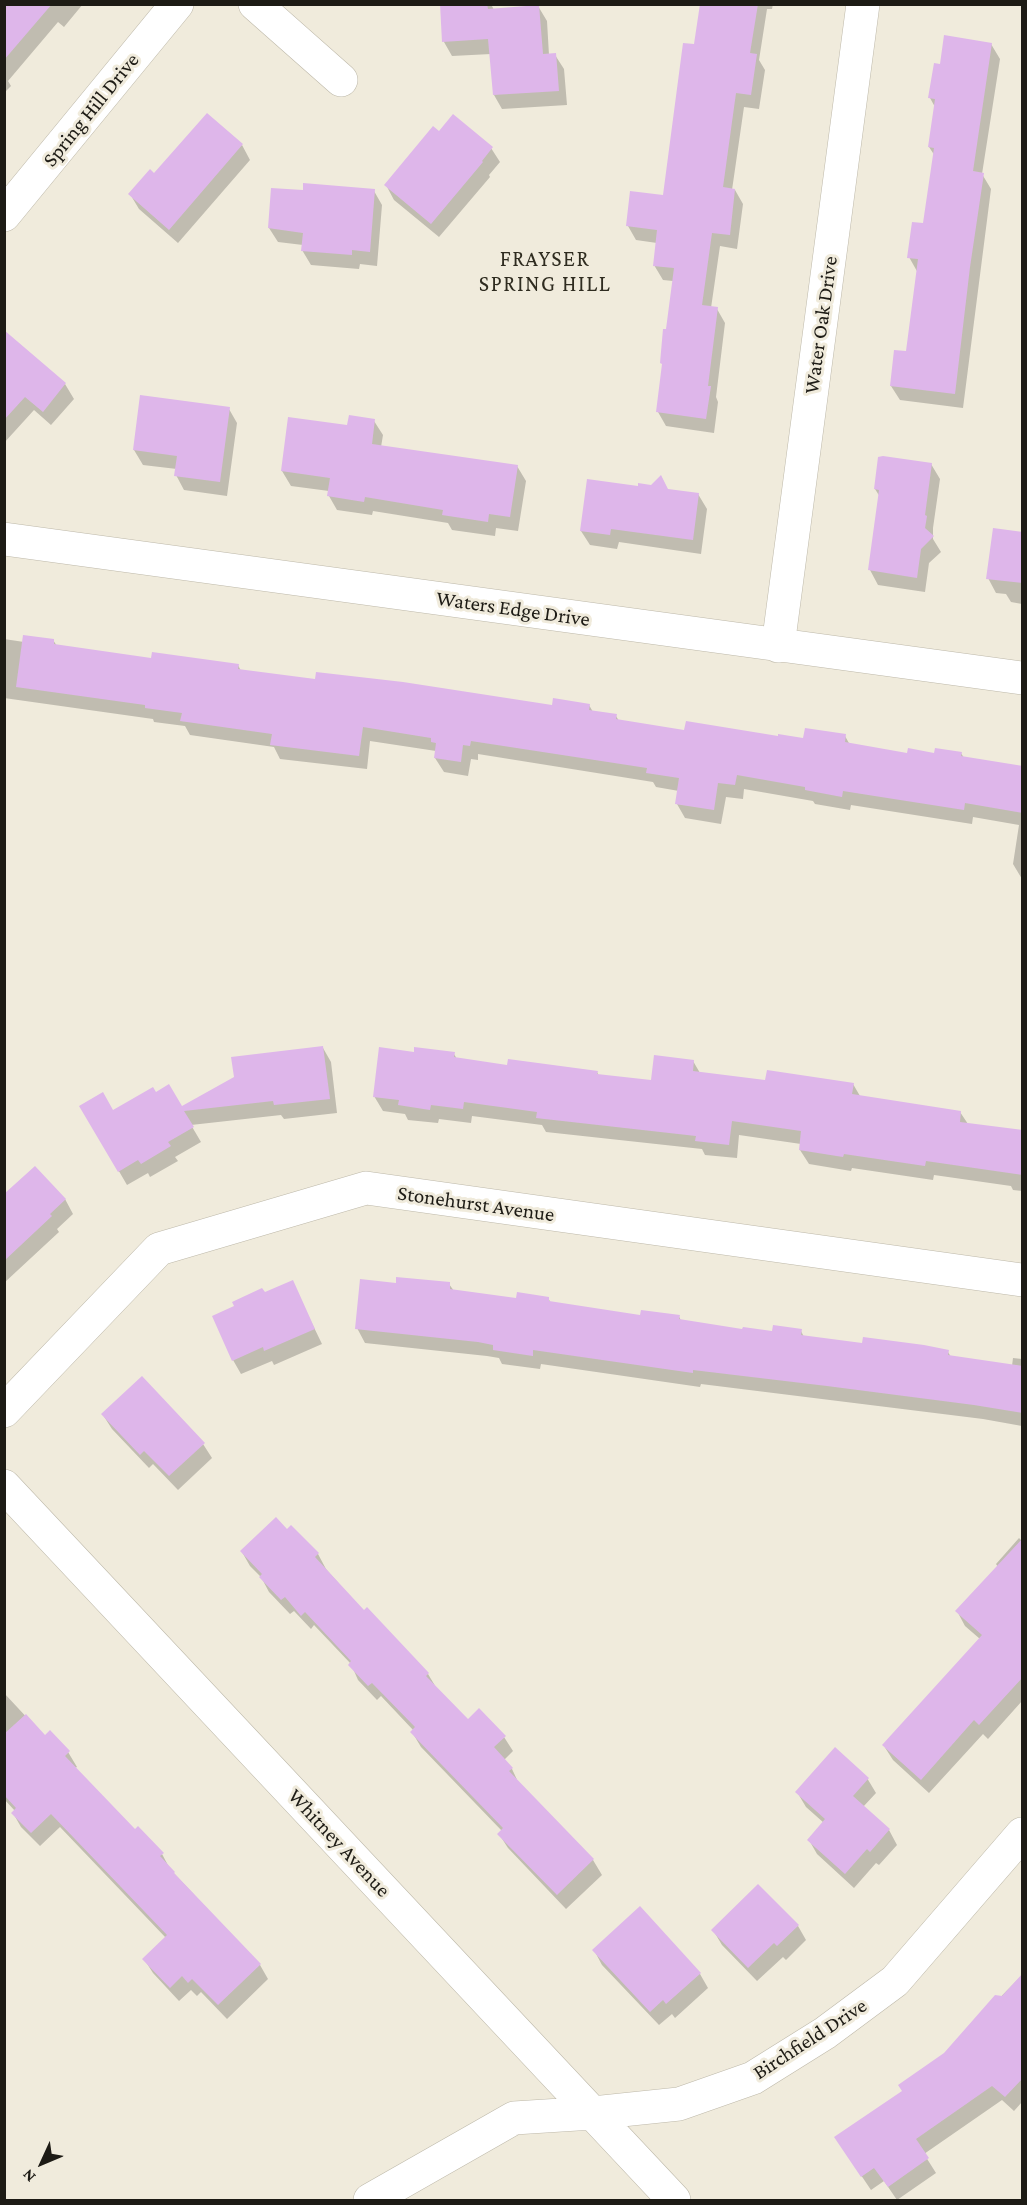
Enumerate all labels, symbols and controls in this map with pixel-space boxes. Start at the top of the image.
street label: Spring Hill Drive [37,48,145,172]
district label: FRAYSER SPRING HILL [479,246,611,298]
street label: Water Oak Drive [799,254,843,396]
street label: Waters Edge Drive [435,586,591,632]
street label: Stonehurst Avenue [396,1181,556,1227]
street label: Whitney Avenue [282,1784,396,1902]
street label: Birchfield Drive [748,1993,872,2085]
north arrow [12,2133,72,2193]
text: N [19,2166,39,2186]

